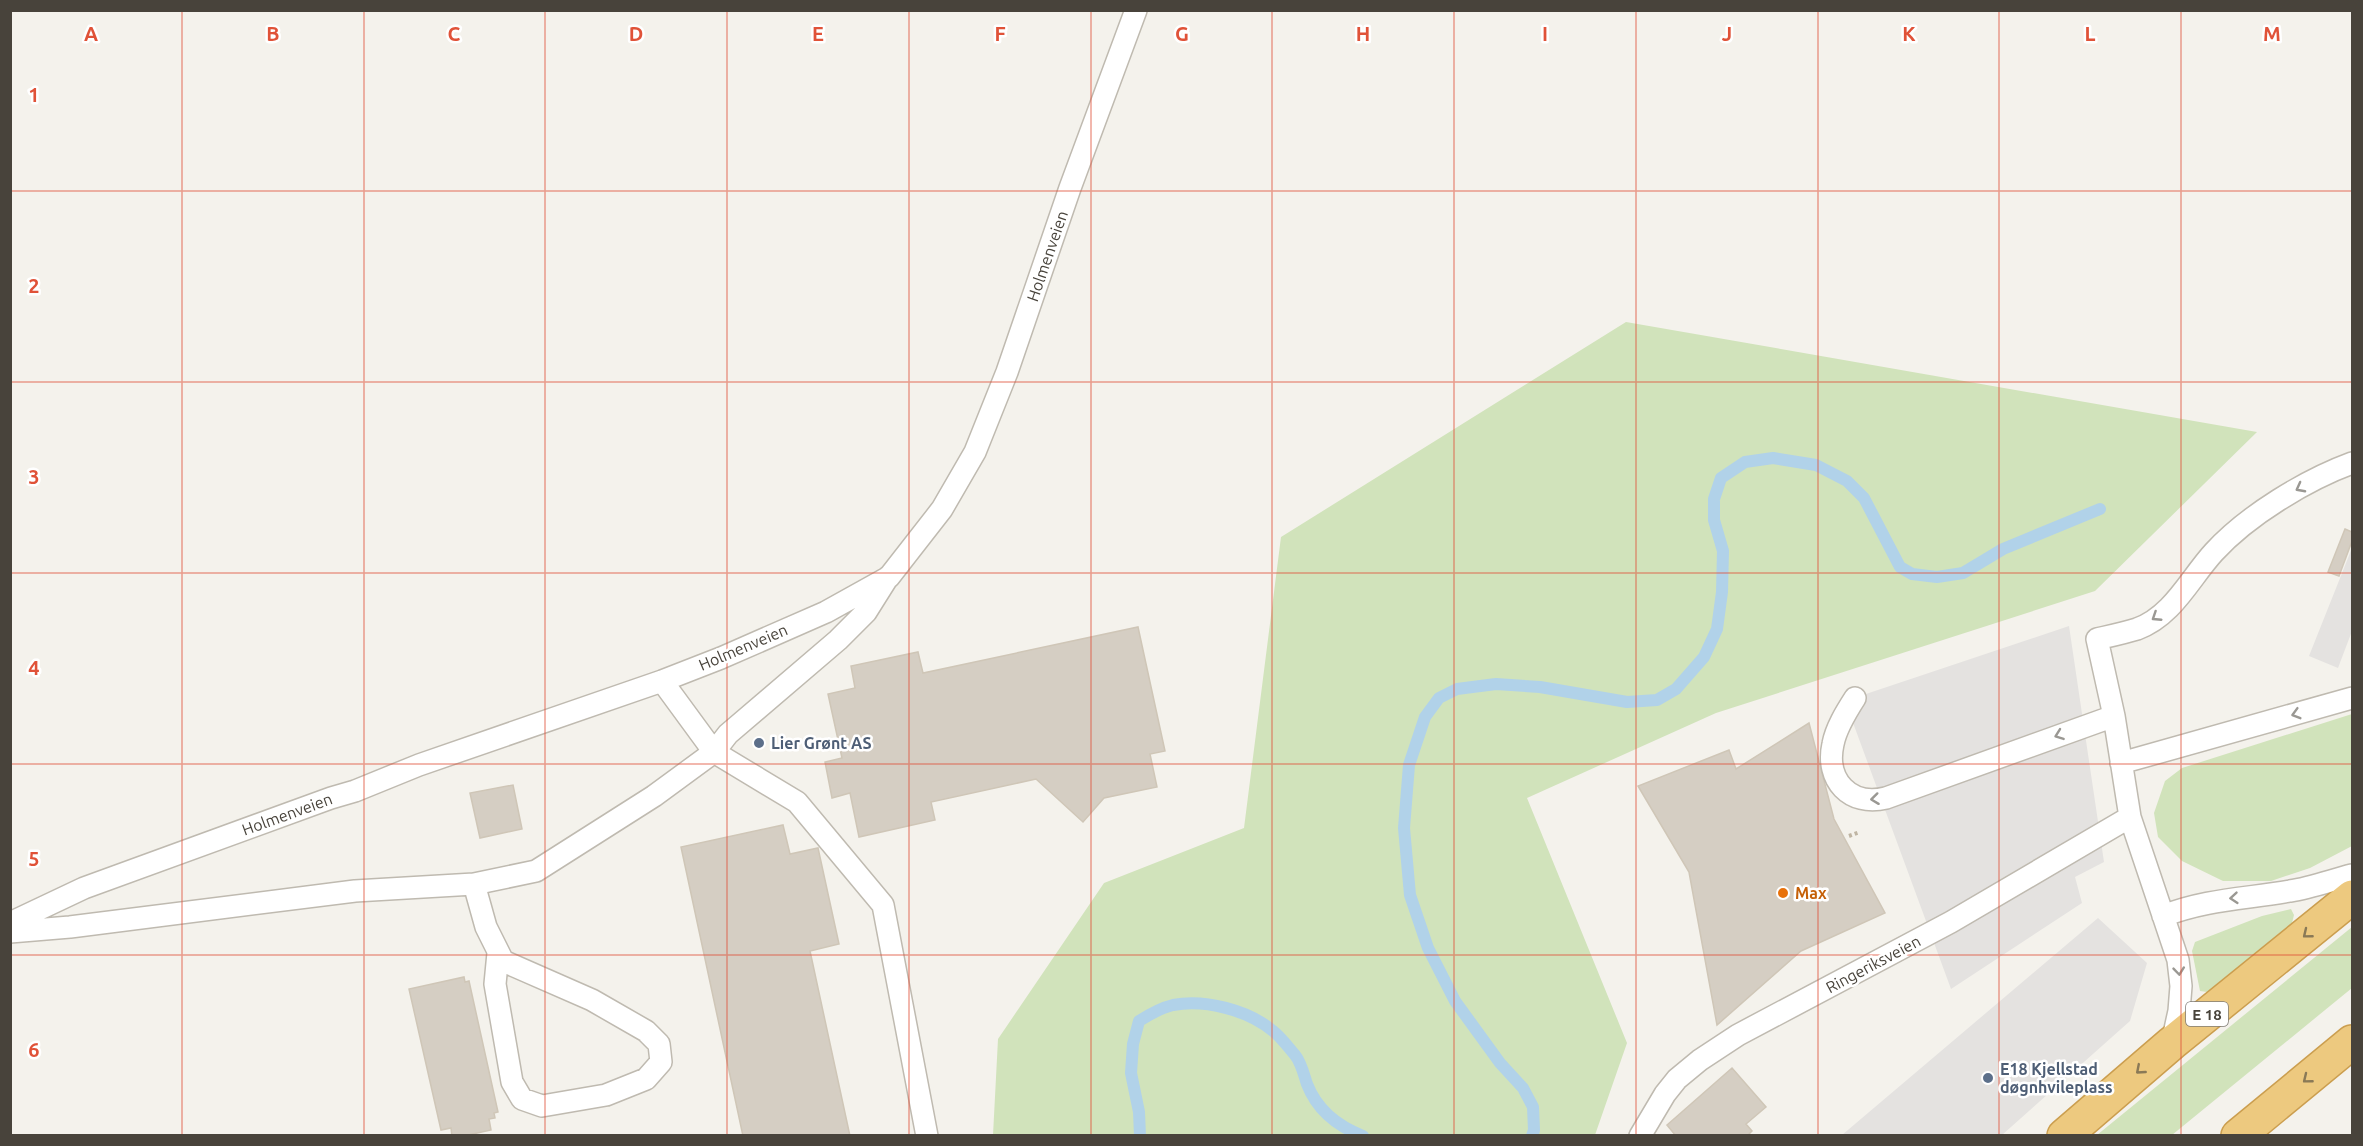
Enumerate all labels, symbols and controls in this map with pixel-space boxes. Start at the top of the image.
text: A [84,22,98,45]
text: B [266,22,280,45]
text: C [448,22,461,45]
text: D [629,22,643,45]
text: E [812,22,824,45]
text: F [994,22,1006,45]
text: G [1175,22,1189,45]
text: H [1356,22,1370,45]
text: I [1542,22,1548,45]
text: J [1722,22,1732,45]
text: K [1902,22,1916,45]
text: L [2085,22,2096,45]
text: M [2263,22,2281,45]
text: 1 [28,83,40,106]
street label: Holmenveien [1023,208,1071,304]
text: 2 [28,274,40,297]
text: 3 [28,465,40,488]
one-way arrow [2295,481,2306,492]
one-way arrow [2152,610,2163,621]
street label: Holmenveien [696,620,790,674]
text: 4 [28,656,40,679]
one-way arrow [2291,707,2302,719]
one-way arrow [2054,728,2065,741]
place label: Lier Grønt AS [771,734,872,752]
marker: Lier Grønt AS [752,736,766,750]
street label: Holmenveien [239,789,335,839]
one-way arrow [1870,792,1880,805]
text: 5 [28,847,40,870]
place label: Max [1795,884,1827,902]
marker: Max [1776,886,1790,900]
one-way arrow [2229,891,2238,904]
one-way arrow [2303,926,2314,937]
street label: Ringeriksveien [1823,932,1923,996]
one-way arrow [2172,967,2185,976]
road number: E 18 [2186,1002,2228,1026]
text: 6 [28,1038,40,1061]
place label: E18 Kjellstad døgnhvileplass [2000,1060,2113,1096]
one-way arrow [2136,1063,2147,1074]
marker: E18 Kjellstad døgnhvileplass [1981,1071,1995,1085]
one-way arrow [2303,1072,2314,1083]

